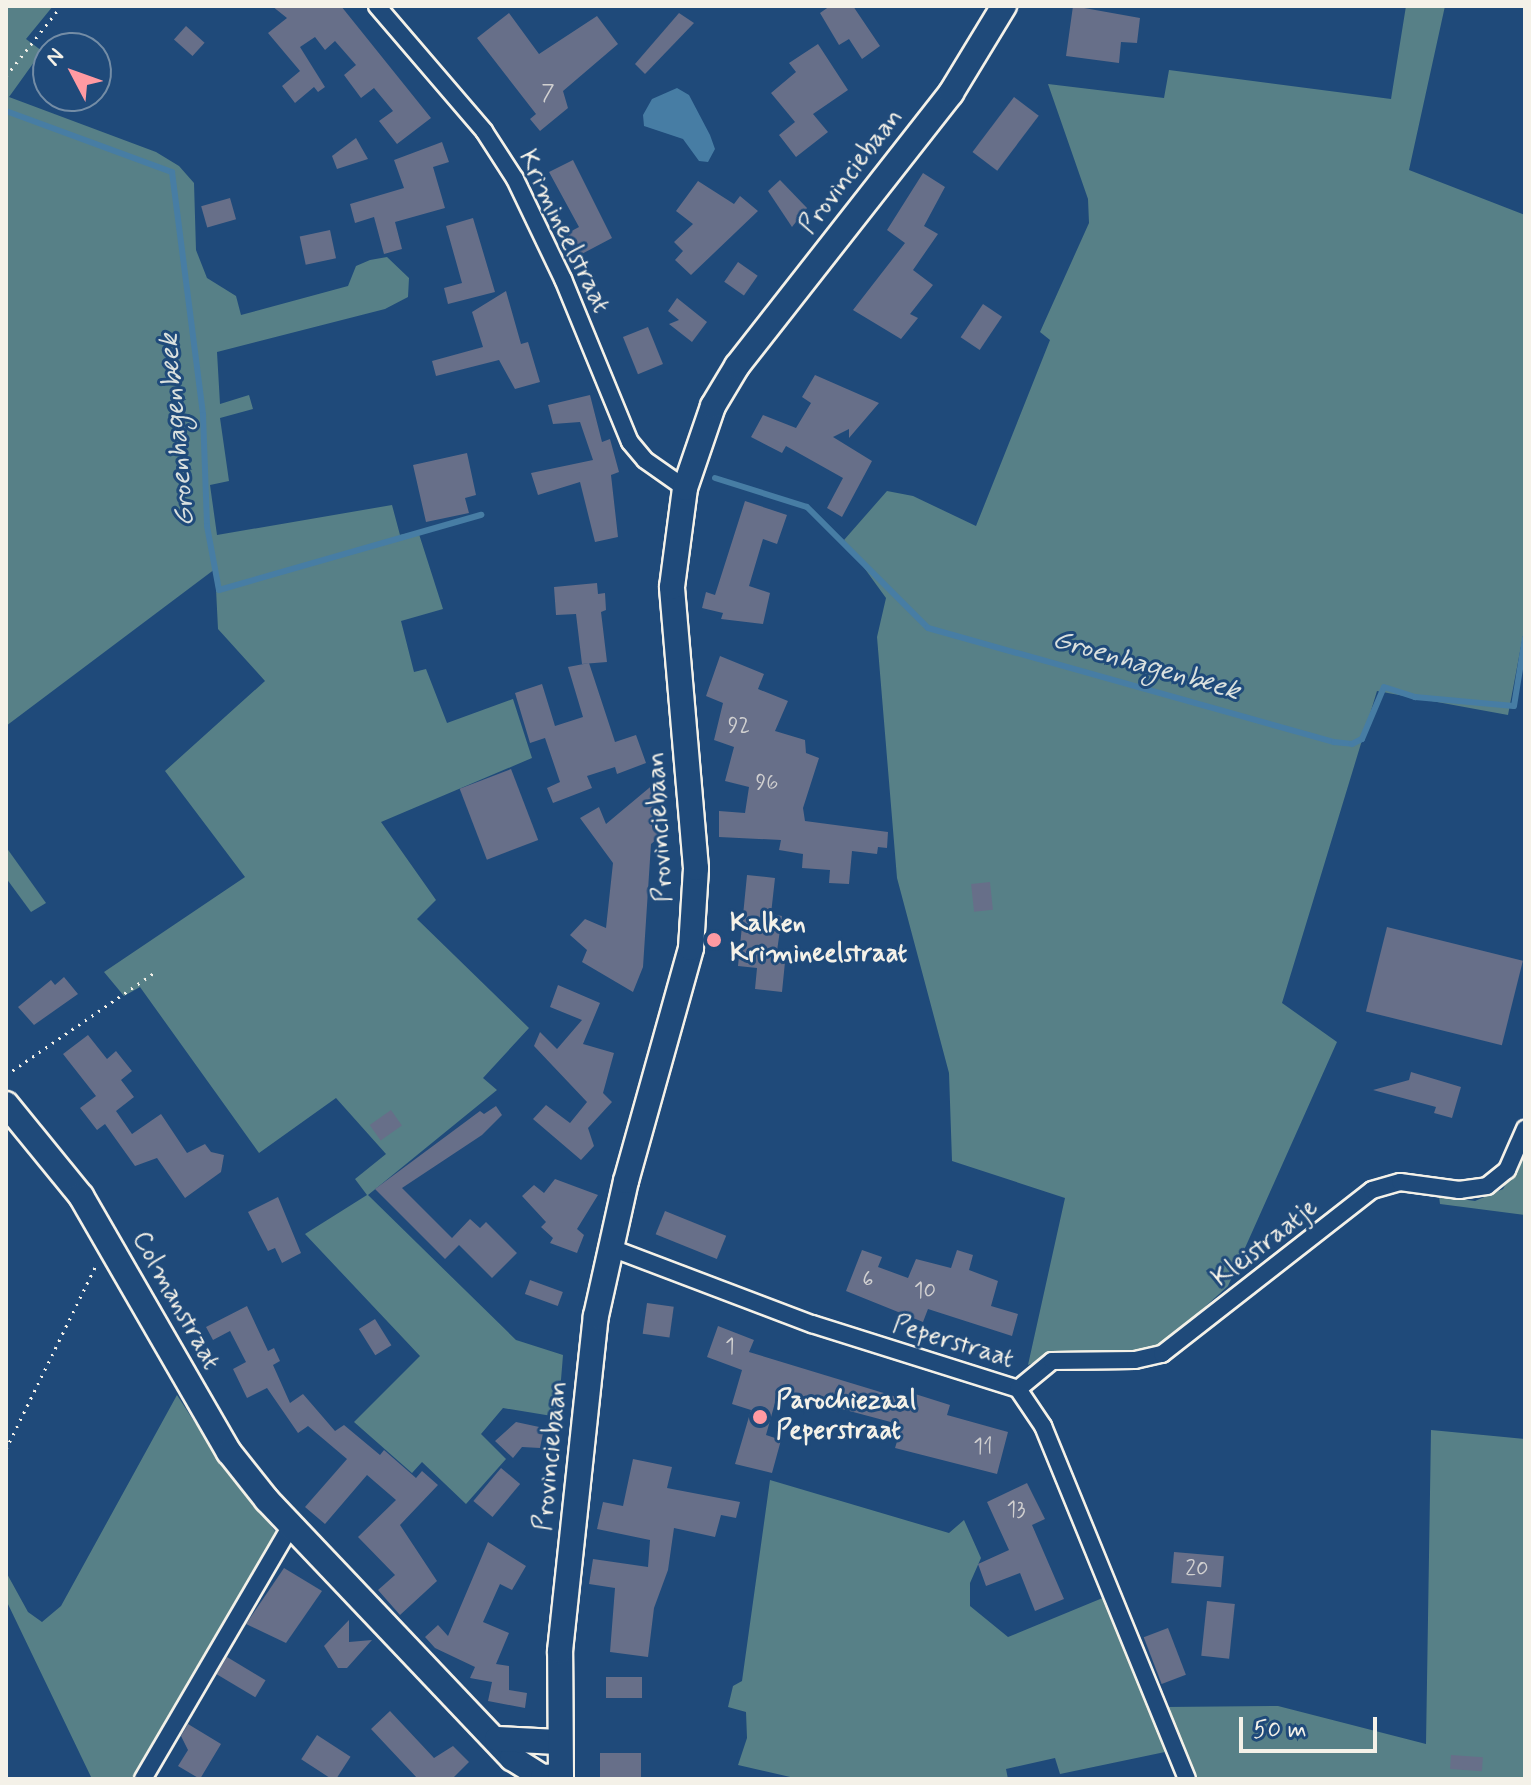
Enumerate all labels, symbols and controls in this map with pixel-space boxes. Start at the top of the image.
north arrow [32,32,112,112]
text: N [40,43,71,72]
house number: 7 [541,82,555,108]
street label: Provinciebaan [793,103,911,241]
street label: Krimineelstraat [510,146,616,318]
water label: Groenhagenbeek [153,332,203,528]
water label: Groenhagenbeek [1048,623,1244,709]
house number: 92 [728,714,750,740]
street label: Provinciebaan [641,751,681,903]
house number: 96 [756,771,778,797]
place label: Kalken Krimineelstraat [730,909,907,970]
marker: Kalken Krimineelstraat [705,931,723,949]
street label: Kleistraatje [1207,1193,1325,1295]
street label: Colmanstraat [124,1226,226,1376]
house number: 6 [862,1268,874,1294]
house number: 10 [914,1279,936,1305]
street label: Peperstraat [889,1310,1017,1376]
house number: 1 [725,1335,735,1361]
street label: Provinciebaan [529,1379,575,1533]
place label: Parochiezaal Peperstraat [776,1386,916,1448]
marker: Parochiezaal Peperstraat [751,1408,769,1426]
house number: 11 [973,1435,993,1461]
house number: 13 [1006,1498,1026,1524]
house number: 20 [1185,1557,1209,1583]
scale bar [1243,1701,1381,1751]
text: 50 m [1253,1715,1307,1746]

